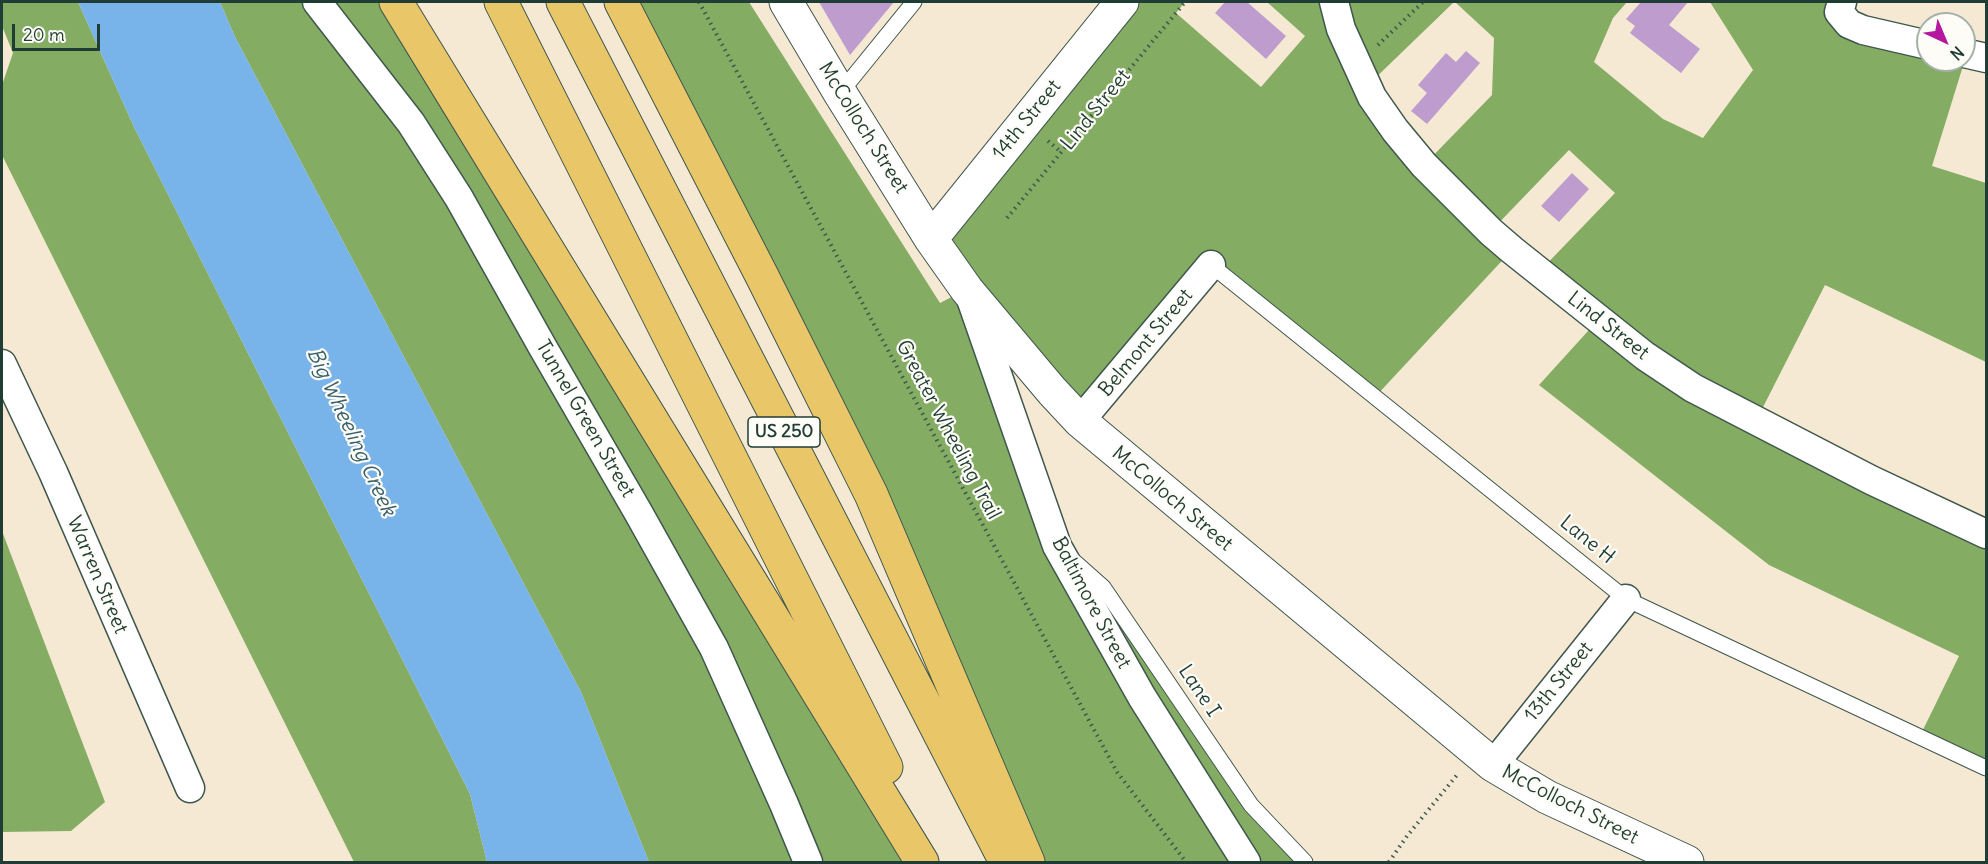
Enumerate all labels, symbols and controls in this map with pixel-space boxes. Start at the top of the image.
scale bar [15,12,104,50]
north arrow [1916,12,1976,72]
text: 20 m [23,23,65,46]
text: N [1946,42,1968,65]
street label: McColloch Street [813,58,913,198]
street label: Lind Street [1056,65,1136,155]
street label: 14th Street [987,75,1067,165]
street label: Belmont Street [1094,284,1198,402]
street label: Lind Street [1562,287,1654,365]
street label: Tunnel Green Street [530,336,640,502]
street label: Greater Wheeling Trail [891,336,1005,524]
water label: Big Wheeling Creek [301,344,401,520]
road number: US 250 [748,417,820,447]
street label: McColloch Street [1107,442,1237,556]
street label: Lane H [1555,511,1619,569]
street label: Warren Street [62,513,132,637]
street label: Baltimore Street [1046,533,1136,673]
street label: 13th Street [1520,637,1598,727]
street label: Lane I [1173,660,1225,722]
street label: McColloch Street [1498,760,1642,850]

